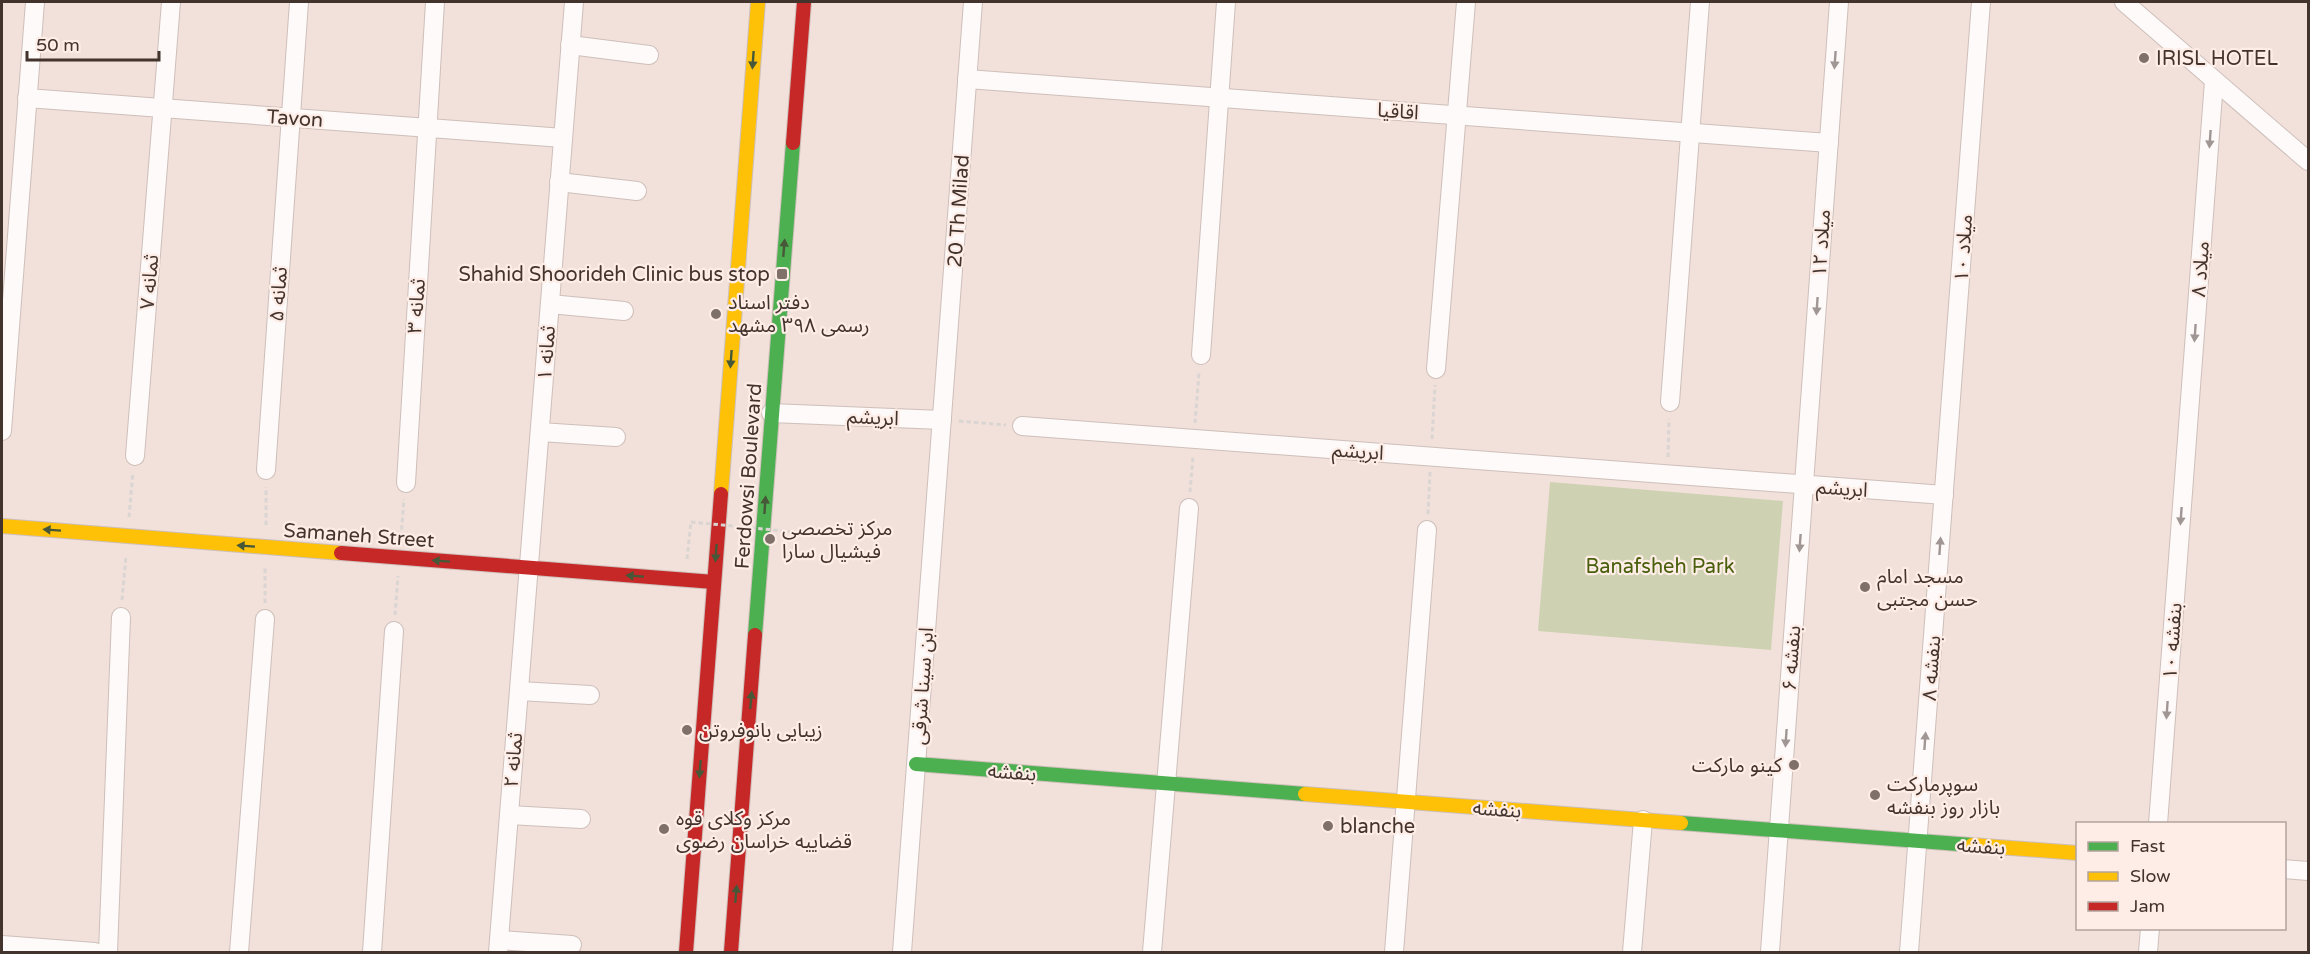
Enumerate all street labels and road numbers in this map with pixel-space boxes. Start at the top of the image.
street label: اقاقیا [1376,99,1420,125]
street label: Tavon [266,105,324,133]
street label: 20 Th Milad [943,154,975,268]
street label: میلاد ۱۲ [1808,209,1836,278]
street label: میلاد ۱۰ [1950,214,1978,283]
street label: میلاد ۸ [2187,240,2215,298]
street label: ثمانه ۷ [136,253,164,311]
street label: ثمانه ۵ [265,266,293,322]
street label: ثمانه ۳ [403,278,431,334]
street label: ثمانه ۱ [533,325,561,381]
street label: Ferdowsi Boulevard [731,382,767,570]
street label: ابریشم [846,405,899,433]
street label: ابریشم [1331,438,1385,468]
street label: ابریشم [1815,475,1869,505]
street label: Samaneh Street [283,519,436,553]
street label: بنفشه ۱۰ [2158,602,2188,680]
street label: بنفشه ۶ [1778,625,1806,692]
street label: ابن سینا شرقی [907,627,939,746]
street label: بنفشه ۸ [1918,635,1946,702]
street label: ثمانه ۲ [500,731,528,789]
street label: بنفشه [987,759,1037,787]
street label: بنفشه [1472,796,1522,824]
street label: بنفشه [1956,833,2006,861]

